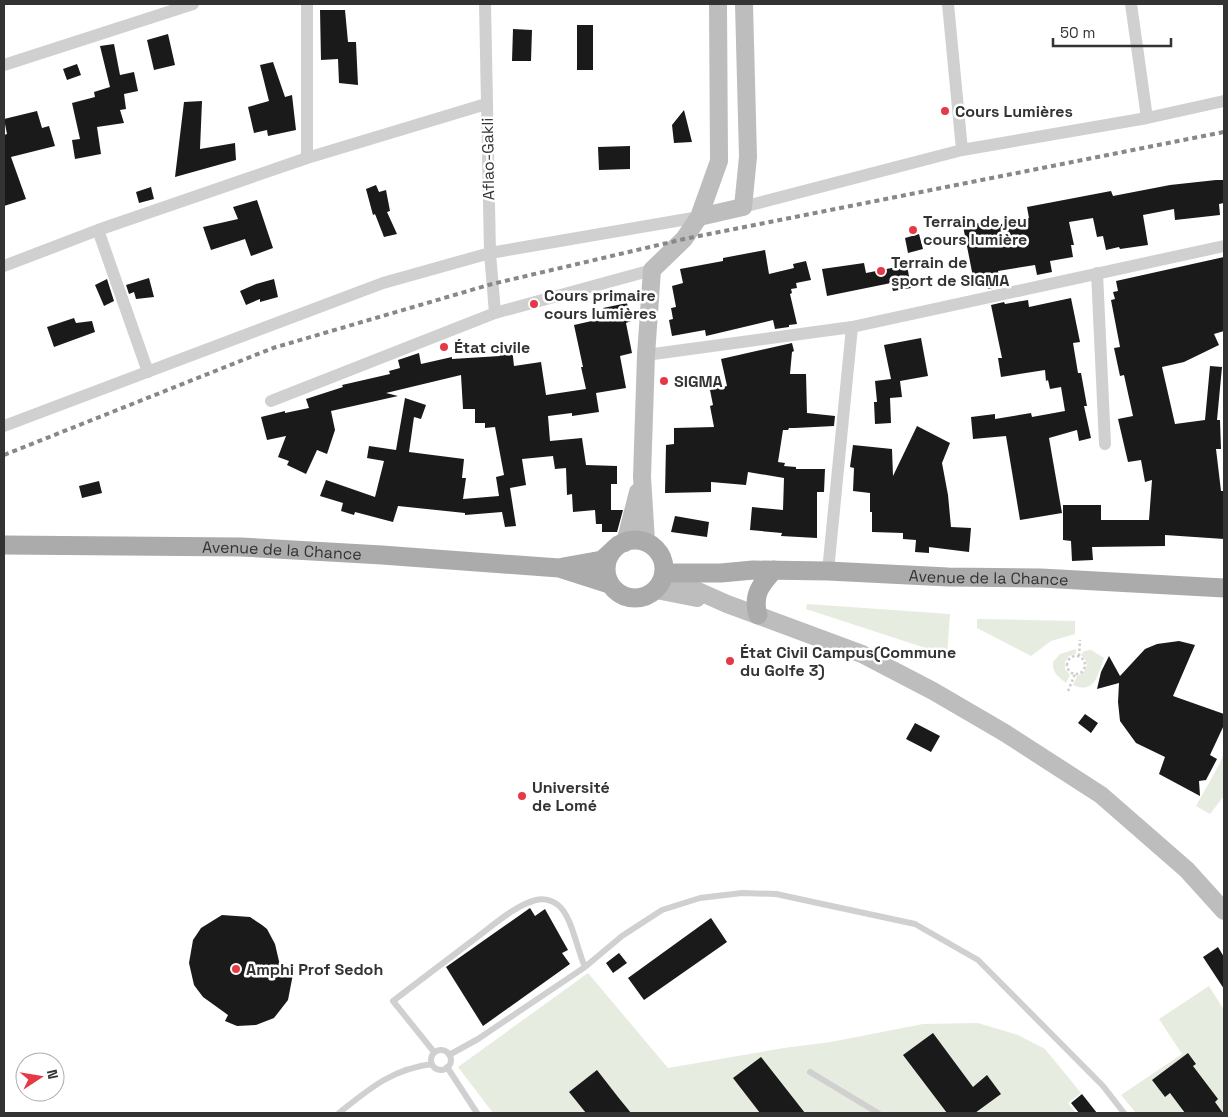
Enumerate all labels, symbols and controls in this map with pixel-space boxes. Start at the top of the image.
scale bar [1053,15,1170,47]
text: 50 m [1060,23,1095,42]
place label: Cours Lumières [955,101,1073,122]
marker: Cours Lumières [939,105,951,117]
street label: Aflao-Gakli [477,117,499,201]
place label: Terrain de jeu cours lumière [923,211,1027,250]
marker: Terrain de jeu cours lumière [907,224,919,236]
place label: Terrain de sport de SIGMA [891,252,1009,291]
marker: Terrain de sport de SIGMA [875,265,887,277]
place label: Cours primaire cours lumières [544,285,657,324]
marker: Cours primaire cours lumières [528,298,540,310]
place label: État civile [454,337,530,358]
marker: État civile [438,341,450,353]
place label: SIGMA [674,371,723,392]
marker: SIGMA [658,375,670,387]
street label: Avenue de la Chance [202,536,362,564]
street label: Avenue de la Chance [908,565,1069,590]
place label: État Civil Campus(Commune du Golfe 3) [740,642,956,681]
marker: État Civil Campus(Commune du Golfe 3) [724,655,736,667]
place label: Université de Lomé [532,777,610,816]
marker: Université de Lomé [516,790,528,802]
place label: Amphi Prof Sedoh [246,959,383,980]
marker: Amphi Prof Sedoh [230,963,242,975]
north arrow [15,1052,65,1102]
text: N [43,1068,62,1081]

